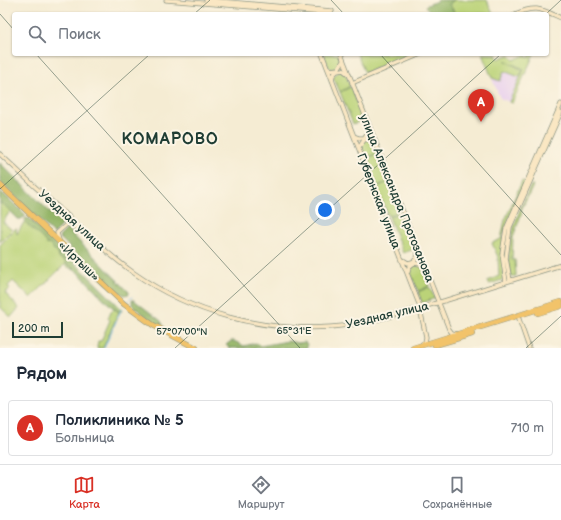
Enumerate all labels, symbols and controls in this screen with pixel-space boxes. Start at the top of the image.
search box [12,12,549,56]
icon: search [26,23,48,45]
text: Поиск [58,25,101,44]
pin: A [468,89,494,122]
street label: улица Александра Протозанова [356,112,437,285]
district label: КОМАРОВО [121,130,219,149]
street label: Губернская улица [353,151,404,251]
street label: Уездная улица [35,187,108,254]
your location [315,200,335,220]
street label: «Иртыш» [55,238,103,285]
street label: Уездная улица [344,299,430,332]
scale bar [12,320,63,339]
text: 200 m [18,322,50,335]
text: 65°31'E [276,325,312,337]
text: 57°07'00"N [156,326,208,338]
text: Рядом [16,364,67,384]
text: Поликлиника № 5 [55,411,184,430]
text: A [26,420,34,436]
text: 710 m [511,420,544,436]
text: Больница [55,430,114,446]
tab: Карта [69,474,100,511]
tab: Маршрут [238,474,285,511]
tab: Сохранённые [423,474,492,511]

